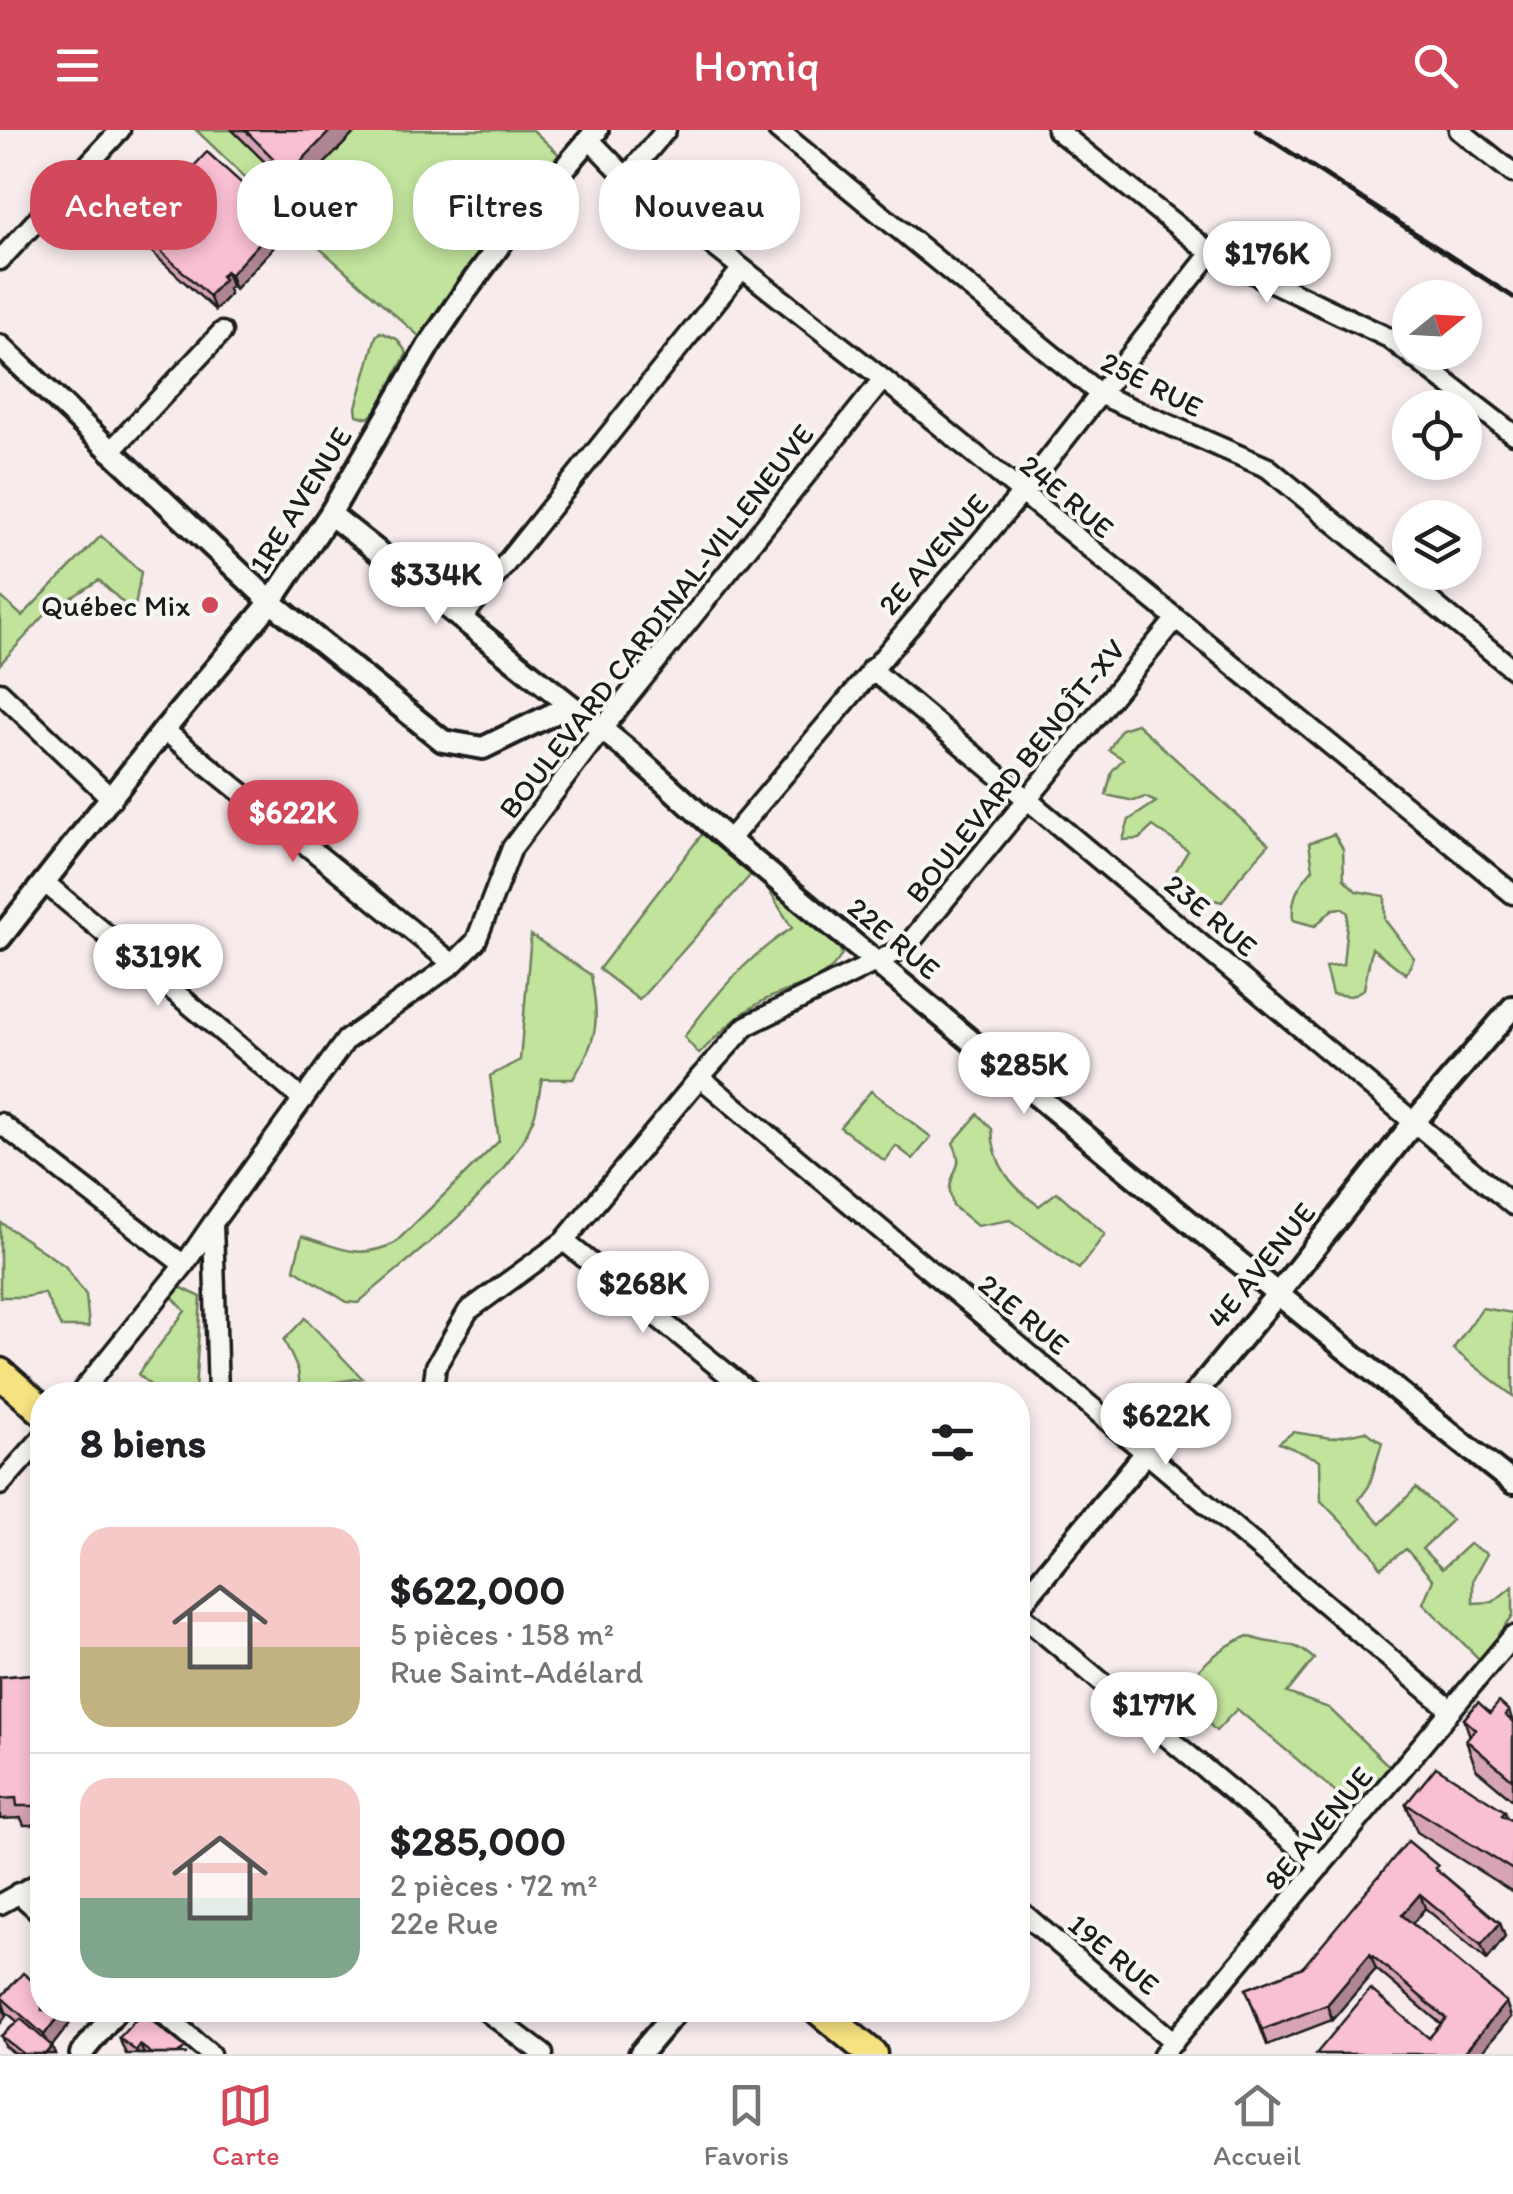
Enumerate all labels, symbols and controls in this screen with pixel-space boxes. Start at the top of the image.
icon: menu [50,38,105,93]
text: Homiq [693,38,820,92]
icon: search [1408,38,1463,93]
chip: Acheter [30,160,217,250]
chip: Louer [237,160,393,250]
chip: Filtres [413,160,579,250]
chip: Nouveau [599,160,800,250]
pin: $176K [1197,221,1337,306]
text: $176K [1225,234,1309,272]
north arrow [1392,280,1482,370]
map controls [1392,280,1482,590]
street label: 25E RUE [1095,343,1209,425]
button: locate [1392,390,1482,480]
street label: BOULEVARD CARDINAL-VILLENEUVE [490,416,822,826]
street label: 1RE AVENUE [240,420,360,580]
street label: 24E RUE [1012,446,1122,546]
street label: 2E AVENUE [870,485,996,623]
button: layers [1392,500,1482,590]
pin: $334K [366,542,506,627]
text: $334K [391,555,481,593]
place label: Québec Mix [41,587,190,624]
marker: Québec Mix [199,594,221,616]
street label: BOULEVARD BENOÎT-XV [897,631,1133,910]
pin: $622K [223,780,363,865]
text: $622K [249,793,337,831]
street label: 23E RUE [1157,865,1265,965]
street label: 22E RUE [840,889,948,987]
pin: $319K [88,924,228,1009]
text: $319K [115,937,201,975]
pin: $285K [954,1032,1094,1117]
text: $285K [980,1045,1068,1083]
street label: 4E AVENUE [1199,1194,1323,1336]
pin: $268K [573,1251,713,1336]
text: $268K [599,1264,687,1302]
street label: 21E RUE [971,1265,1077,1363]
pin: $622K [1096,1383,1236,1468]
text: $622K [1122,1396,1210,1434]
icon: filters [925,1415,980,1470]
text: 8 biens [80,1417,206,1468]
text: $622,000 [390,1564,565,1615]
icon: home [160,1567,280,1687]
text: 5 pièces · 158 m² [390,1615,614,1653]
text: Rue Saint-Adélard [390,1653,643,1691]
pin: $177K [1084,1672,1224,1757]
text: $177K [1112,1685,1196,1723]
street label: 8E AVENUE [1256,1759,1380,1897]
text: $285,000 [390,1815,566,1866]
icon: home [160,1818,280,1938]
text: 2 pièces · 72 m² [390,1866,597,1904]
text: 22e Rue [390,1904,498,1942]
street label: 19E RUE [1061,1905,1167,2003]
tab: Carte [212,2078,280,2172]
tab: Favoris [704,2078,789,2172]
tab: Accueil [1213,2078,1301,2172]

